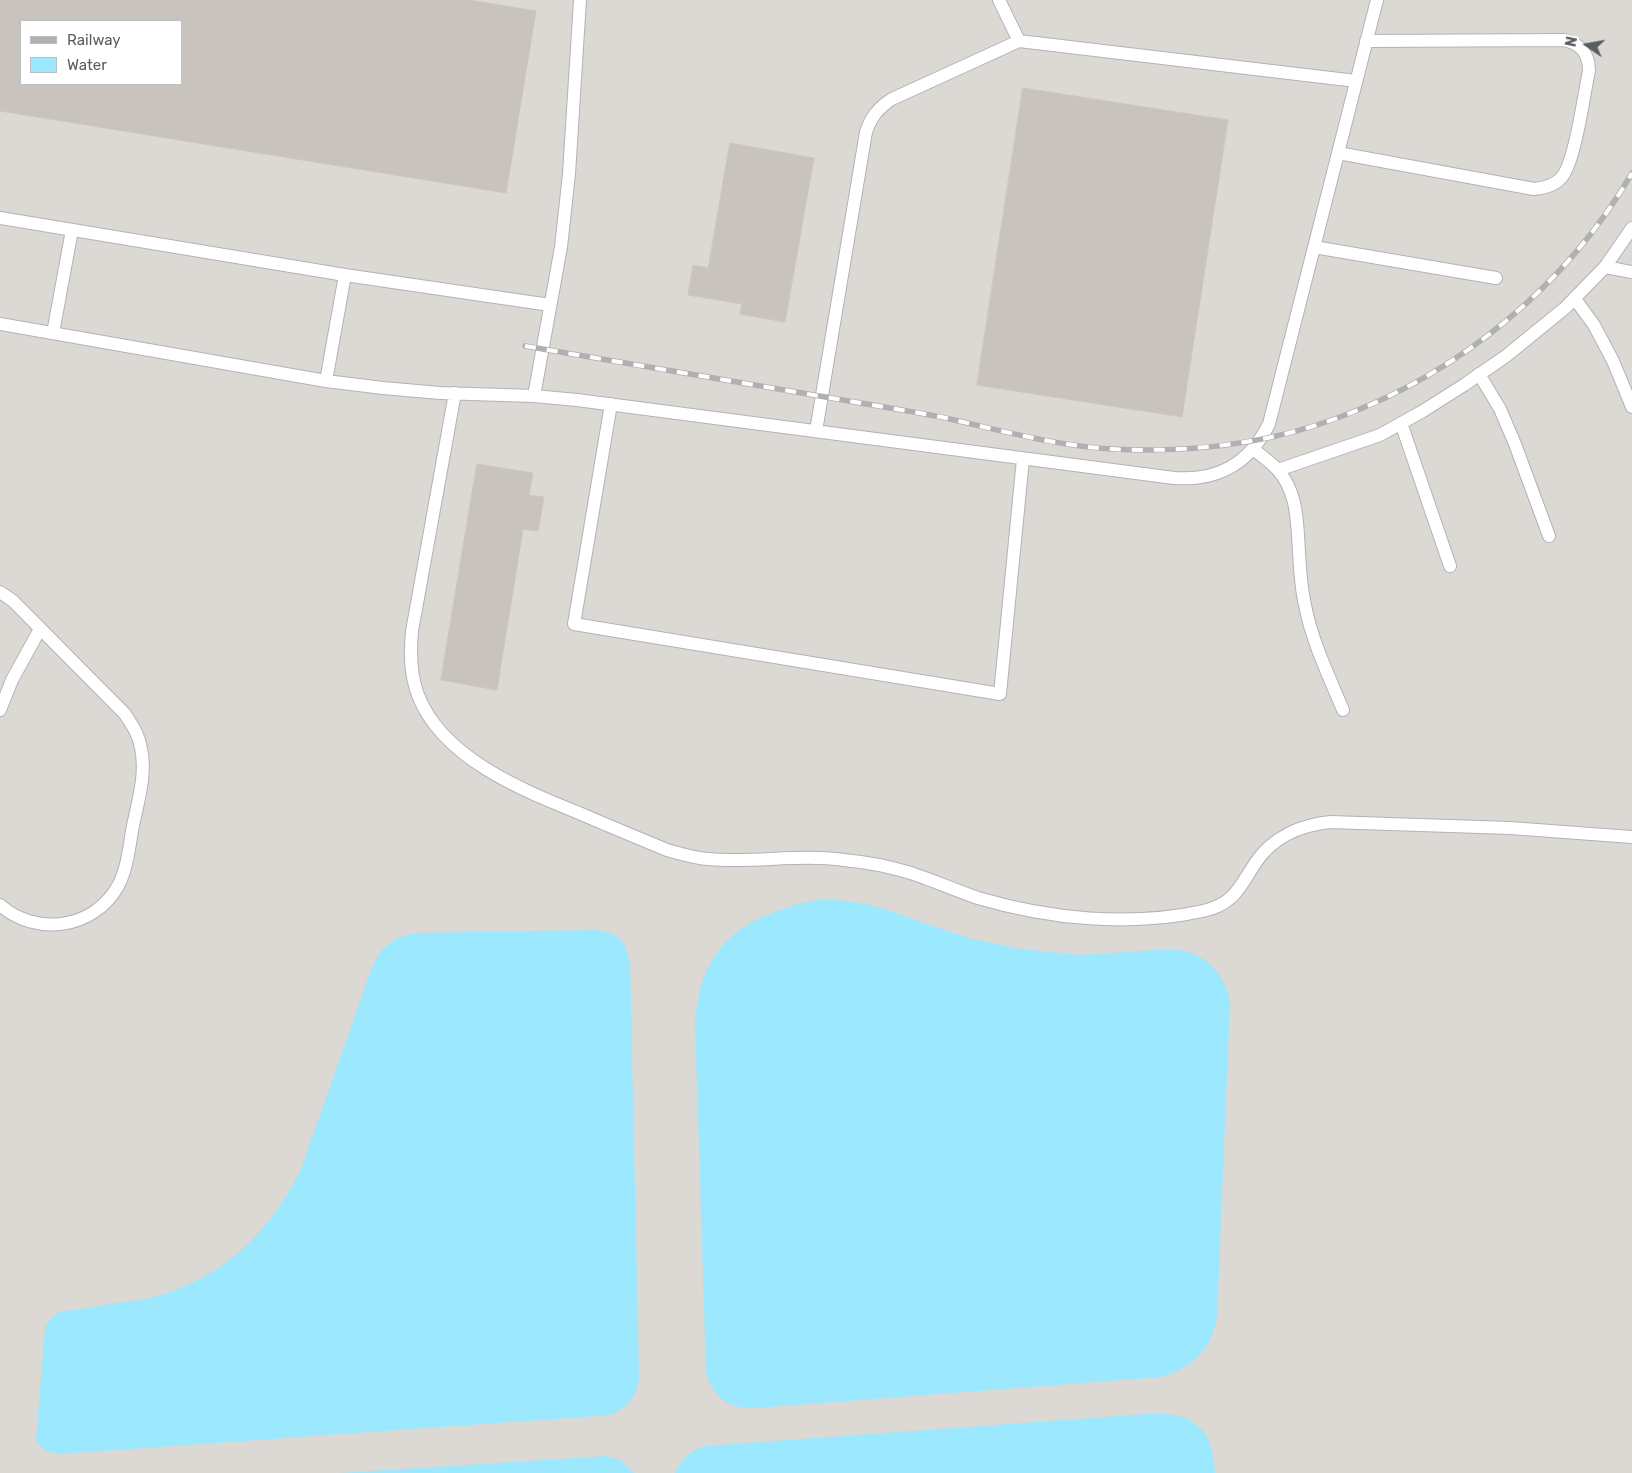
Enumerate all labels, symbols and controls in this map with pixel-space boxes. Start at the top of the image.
legend [20,20,182,85]
north arrow [1562,20,1612,70]
text: Railway [67,31,121,49]
text: N [1562,35,1581,48]
text: Water [67,56,107,74]

